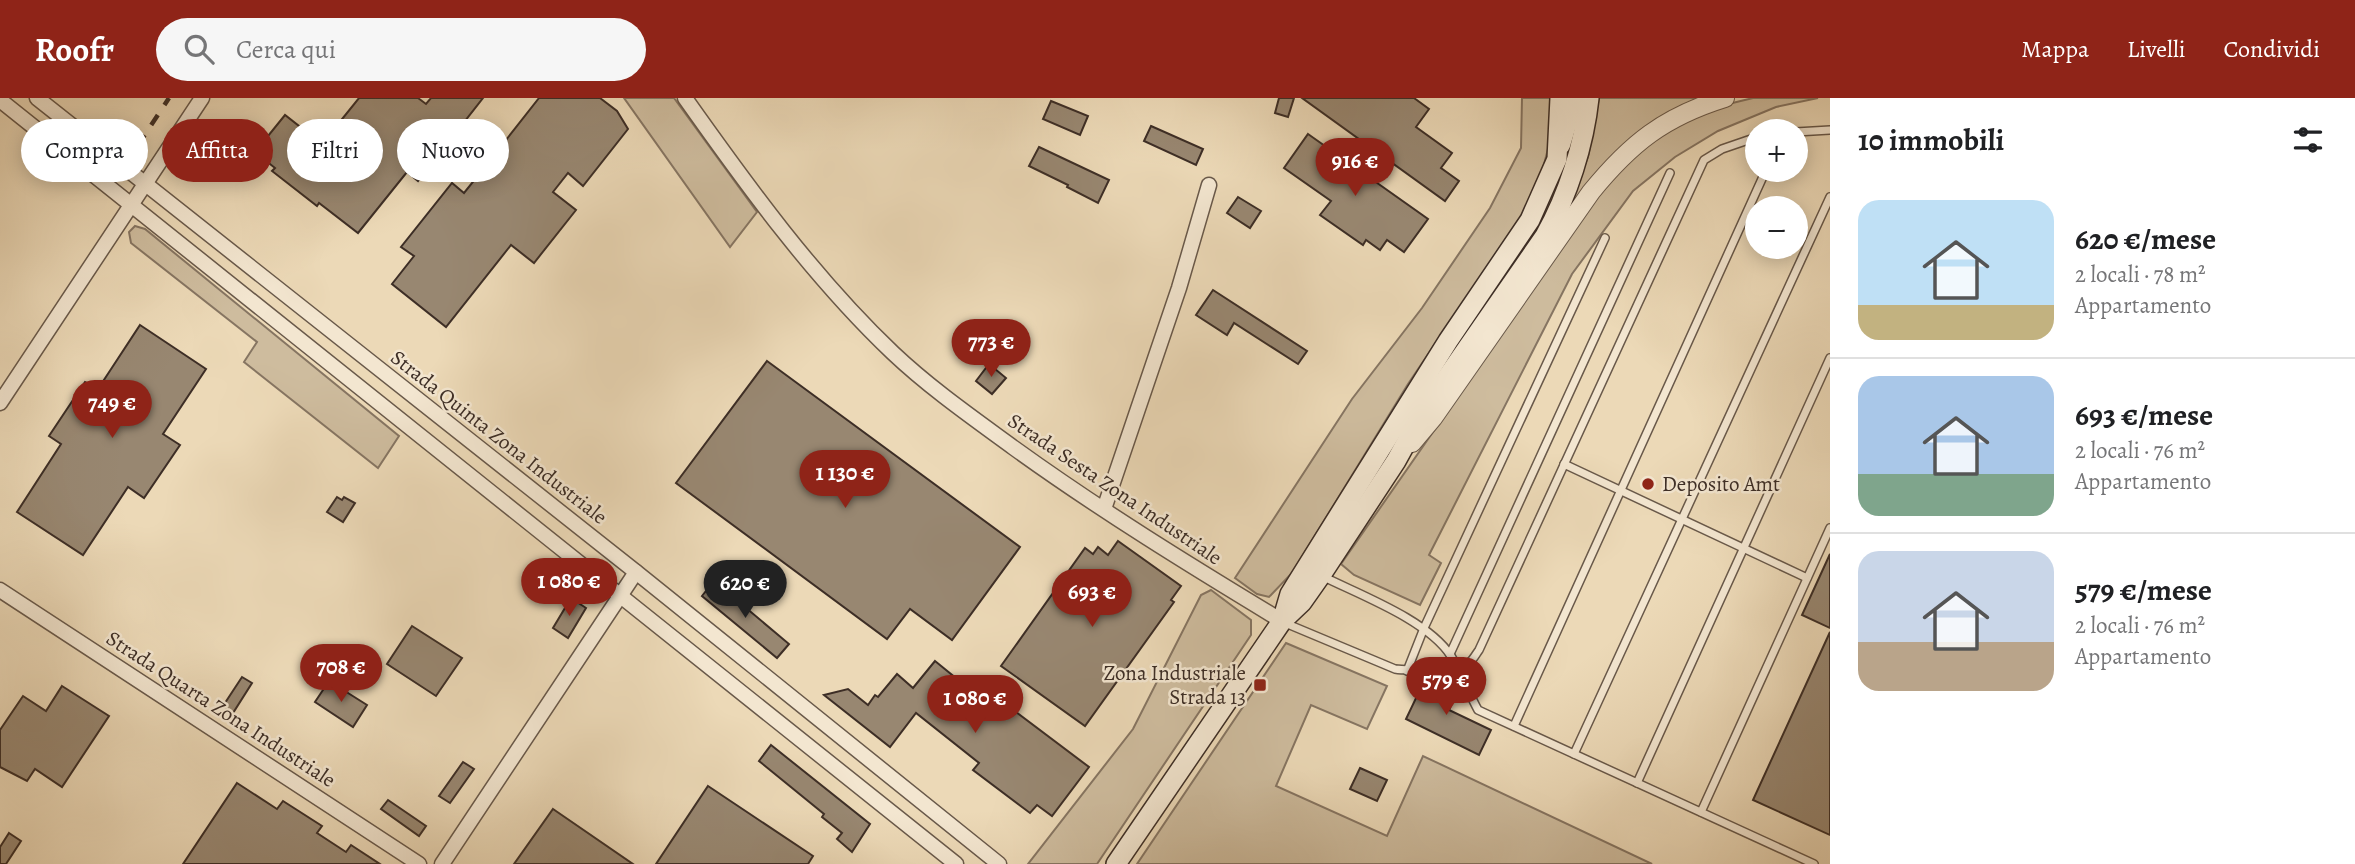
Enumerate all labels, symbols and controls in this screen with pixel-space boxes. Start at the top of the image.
search box [156,18,646,81]
text: Roofr [35,27,114,72]
icon: search [180,30,218,68]
text: Cerca qui [236,32,336,67]
text: Mappa [2021,33,2089,65]
text: Livelli [2127,33,2186,65]
text: Condividi [2224,33,2320,65]
chip: Compra [21,119,148,182]
chip: Affitta [162,119,273,182]
chip: Filtri [287,119,383,182]
chip: Nuovo [397,119,509,182]
map controls [1745,119,1808,259]
button: + [1745,119,1808,182]
text: 10 immobili [1858,120,2004,160]
icon: filters [2289,121,2327,159]
pin: 916 € [1306,139,1404,198]
text: 916 € [1332,145,1378,176]
button: − [1745,196,1808,259]
text: 620 €/mese [2075,219,2216,259]
icon: home [1914,228,1998,312]
text: 2 locali · 78 m² [2075,259,2206,290]
text: Appartamento [2075,290,2211,321]
pin: 773 € [942,320,1040,379]
text: 773 € [968,326,1014,357]
street label: Strada Quinta Zona Industriale [385,344,613,530]
pin: 749 € [63,380,161,440]
text: 749 € [88,387,136,418]
text: 693 €/mese [2075,395,2213,435]
icon: home [1914,404,1998,488]
street label: Strada Sesta Zona Industriale [1002,407,1228,571]
text: 2 locali · 76 m² [2075,435,2205,466]
pin: 1 130 € [780,450,910,510]
text: 1 130 € [815,457,875,488]
text: Appartamento [2075,466,2211,497]
place label: Deposito Amt [1662,470,1780,498]
marker: Deposito Amt [1640,476,1656,492]
pin: 1 080 € [504,559,634,618]
pin: 620 € [696,560,794,620]
text: 1 080 € [537,565,601,596]
text: 620 € [720,567,770,598]
pin: 693 € [1043,570,1141,629]
text: 579 €/mese [2075,570,2212,610]
text: 693 € [1068,576,1116,607]
icon: home [1914,579,1998,663]
text: 2 locali · 76 m² [2075,610,2205,641]
street label: Strada Quarta Zona Industriale [101,624,341,794]
text: Appartamento [2075,641,2211,672]
pin: 708 € [292,644,390,704]
text: 708 € [316,651,366,682]
pin: 579 € [1397,658,1495,717]
place label: Zona Industriale Strada 13 [1103,659,1246,711]
text: 579 € [1422,664,1470,695]
pin: 1 080 € [910,676,1040,735]
marker: Zona Industriale Strada 13 [1252,677,1268,693]
text: 1 080 € [943,682,1007,713]

